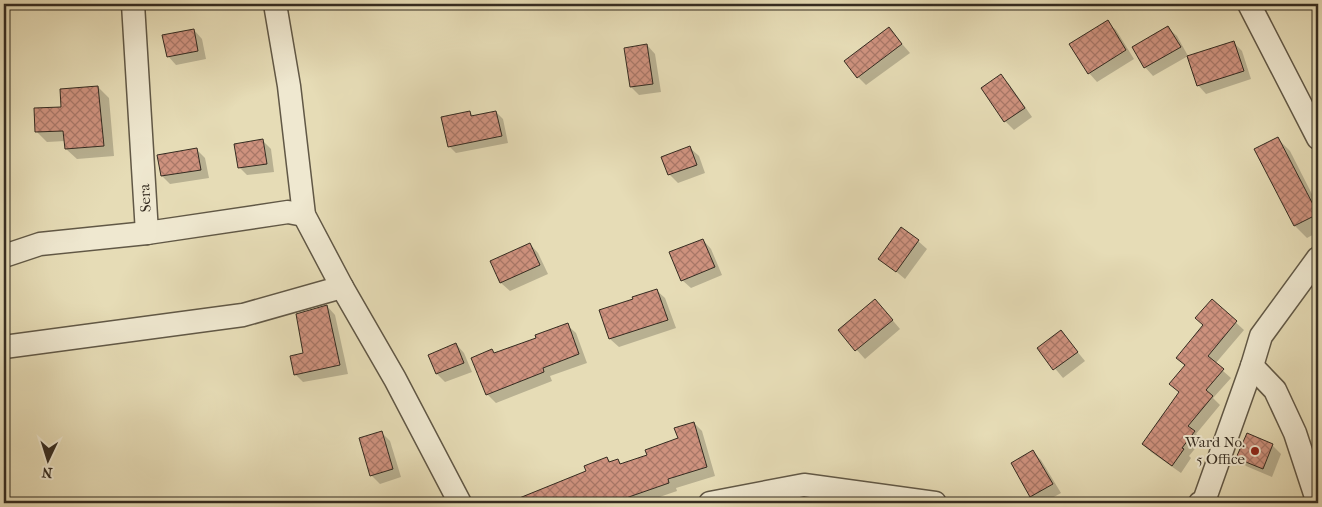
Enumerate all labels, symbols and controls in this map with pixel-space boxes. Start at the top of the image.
street label: Sera [135,182,155,213]
place label: Ward No. 5 Office [1184,433,1246,468]
north arrow [22,434,72,484]
marker: Ward No. 5 Office [1249,445,1261,457]
text: N [41,464,53,481]

